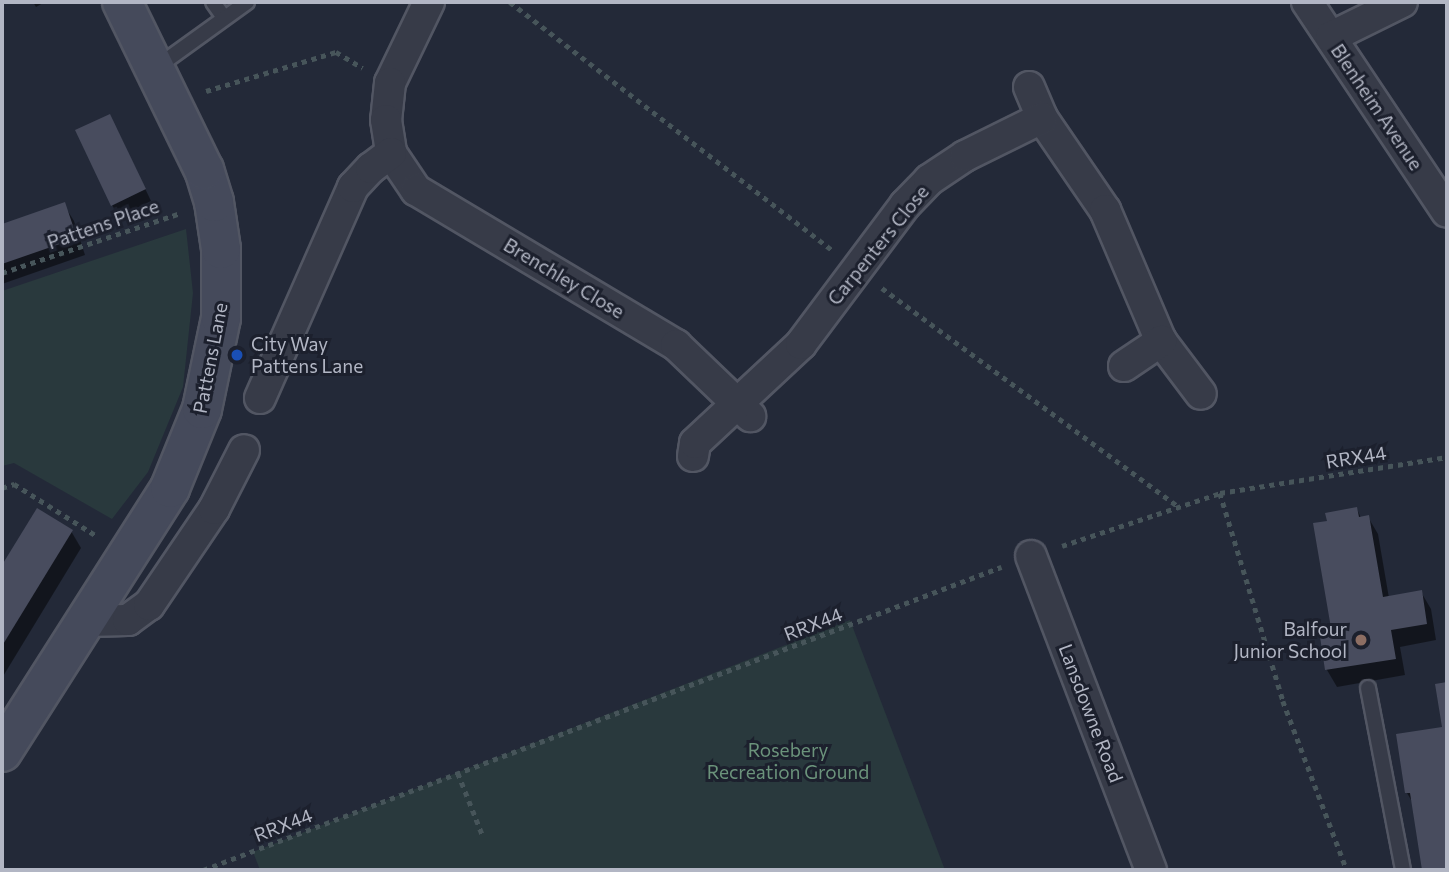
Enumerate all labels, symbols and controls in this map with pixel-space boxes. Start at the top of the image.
street label: Blenheim Avenue [1326,40,1428,174]
street label: Carpenters Close [823,180,933,310]
street label: Pattens Place [44,194,162,254]
street label: Brenchley Close [500,233,628,323]
street label: Pattens Lane [188,301,232,415]
place label: City Way Pattens Lane [251,333,363,377]
marker: City Way Pattens Lane [229,347,245,363]
street label: RRX44 [1324,441,1388,473]
street label: RRX44 [781,602,845,646]
place label: Balfour Junior School [1234,618,1347,662]
marker: Balfour Junior School [1353,632,1369,648]
street label: Lansdowne Road [1054,641,1128,785]
park label: Rosebery Recreation Ground [707,739,869,783]
street label: RRX44 [251,803,315,847]

